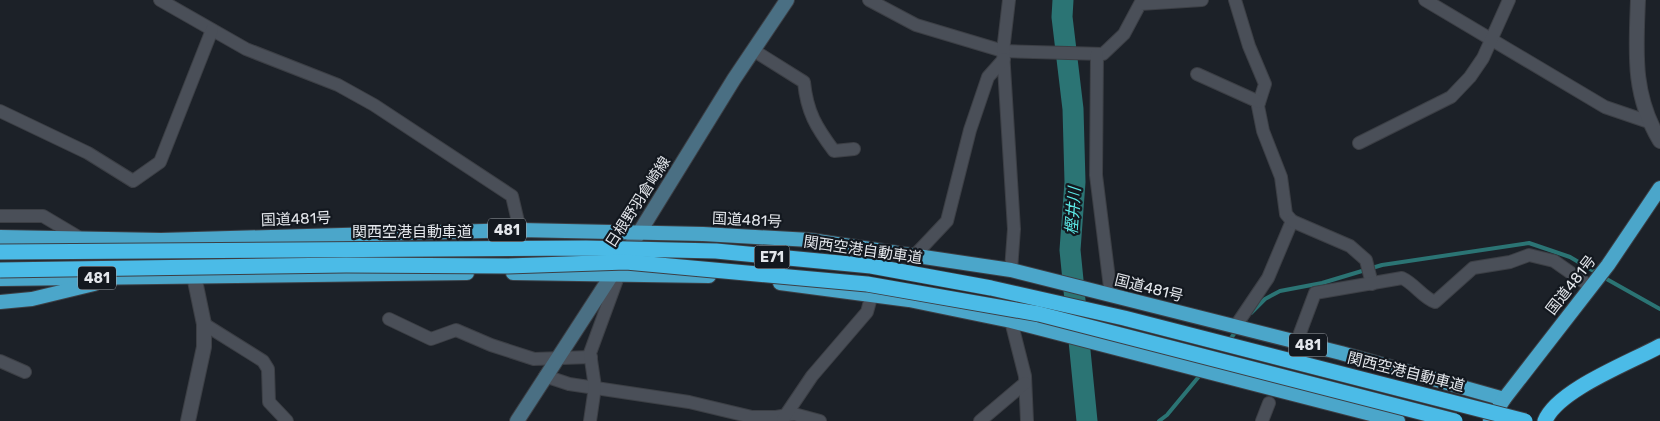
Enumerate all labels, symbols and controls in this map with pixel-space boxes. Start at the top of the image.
street label: 日根野羽倉崎線 [602,153,674,251]
water label: 樫井川 [1062,184,1084,236]
street label: 国道481号 [261,209,331,229]
street label: 国道481号 [711,209,783,231]
road number: 481 [488,218,526,242]
street label: 関西空港自動車道 [352,223,472,241]
street label: 関西空港自動車道 [802,233,924,267]
road number: E71 [754,246,790,268]
street label: 国道481号 [1542,252,1600,318]
road number: 481 [78,266,116,290]
street label: 国道481号 [1113,271,1185,305]
road number: 481 [1289,334,1327,356]
street label: 関西空港自動車道 [1346,349,1466,395]

